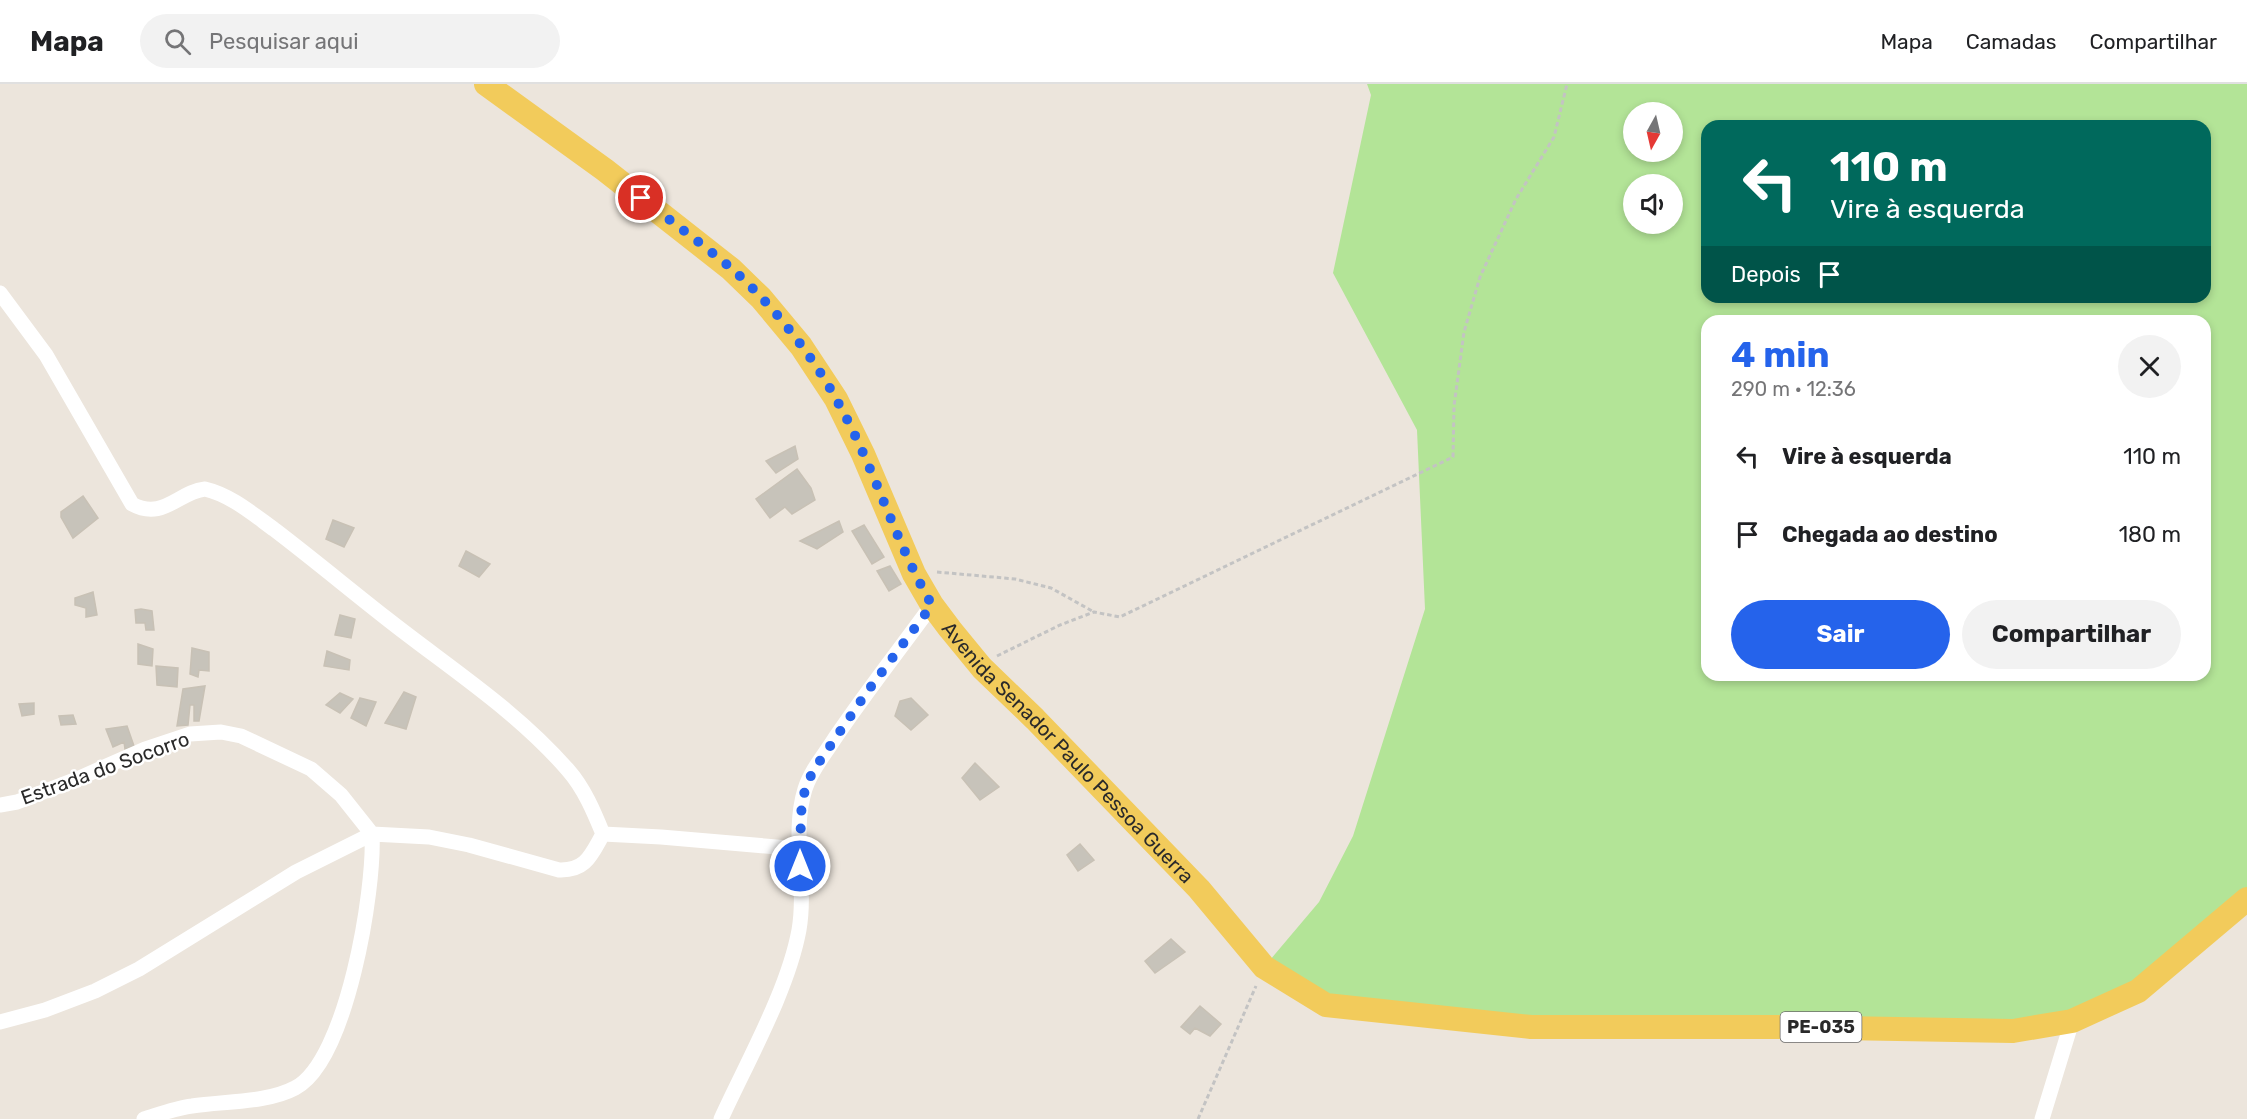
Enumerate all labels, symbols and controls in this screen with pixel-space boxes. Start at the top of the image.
search box [140,14,560,68]
text: Mapa [30,25,104,58]
icon: search [161,25,194,58]
text: Pesquisar aqui [209,28,359,55]
text: Mapa [1880,29,1933,54]
text: Camadas [1966,29,2056,54]
text: Compartilhar [2089,29,2217,54]
north arrow [1623,102,1683,162]
map controls [1623,102,1683,234]
text: 110 m [1830,142,1948,192]
icon: left [1731,144,1809,222]
pin [615,172,666,223]
button: sound [1623,174,1683,234]
icon: arrive [624,181,657,214]
text: Vire à esquerda [1830,193,2025,225]
icon: arrive [1813,258,1846,291]
text: Depois [1731,261,1801,288]
text: 4 min [1731,333,1830,376]
button: close [2118,335,2181,398]
text: 290 m · 12:36 [1731,377,1856,401]
icon: left [1731,440,1764,473]
text: Vire à esquerda [1782,443,1952,470]
text: 110 m [2123,443,2181,470]
icon: arrive [1731,518,1764,551]
text: Chegada ao destino [1782,521,1998,548]
text: 180 m [2119,521,2181,548]
button: Sair [1731,600,1950,669]
button: Compartilhar [1962,600,2181,669]
street label: Avenida Senador Paulo Pessoa Guerra [937,617,1199,888]
street label: Estrada do Socorro [17,726,193,810]
position arrow [768,834,832,898]
road number: PE-035 [1780,1012,1862,1042]

